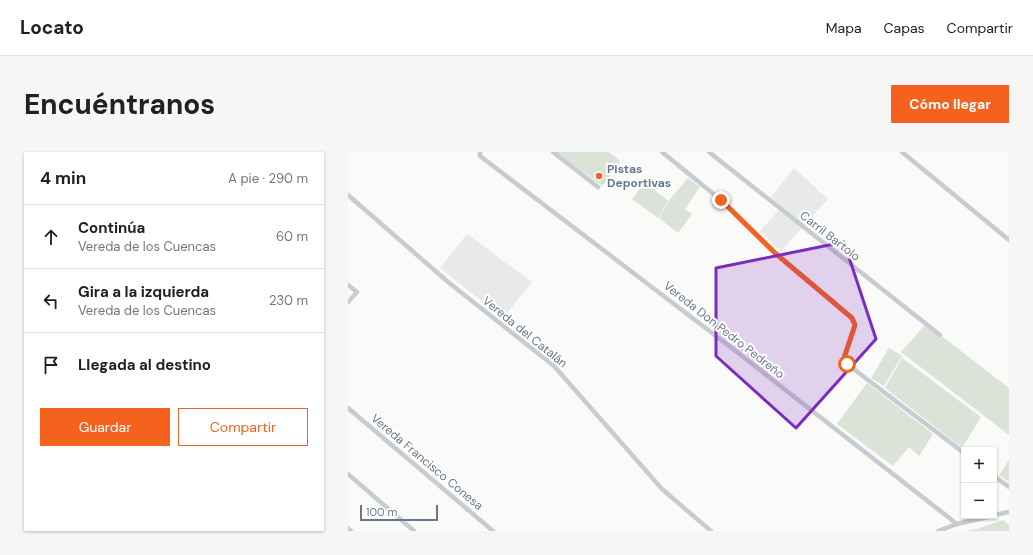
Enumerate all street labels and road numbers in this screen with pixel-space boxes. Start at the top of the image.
street label: Carril Bartolo [797,207,863,265]
street label: Vereda Don Pedro Pedreño [660,278,788,382]
street label: Vereda del Catalán [479,293,571,371]
street label: Vereda Francisco Conesa [368,410,486,514]

